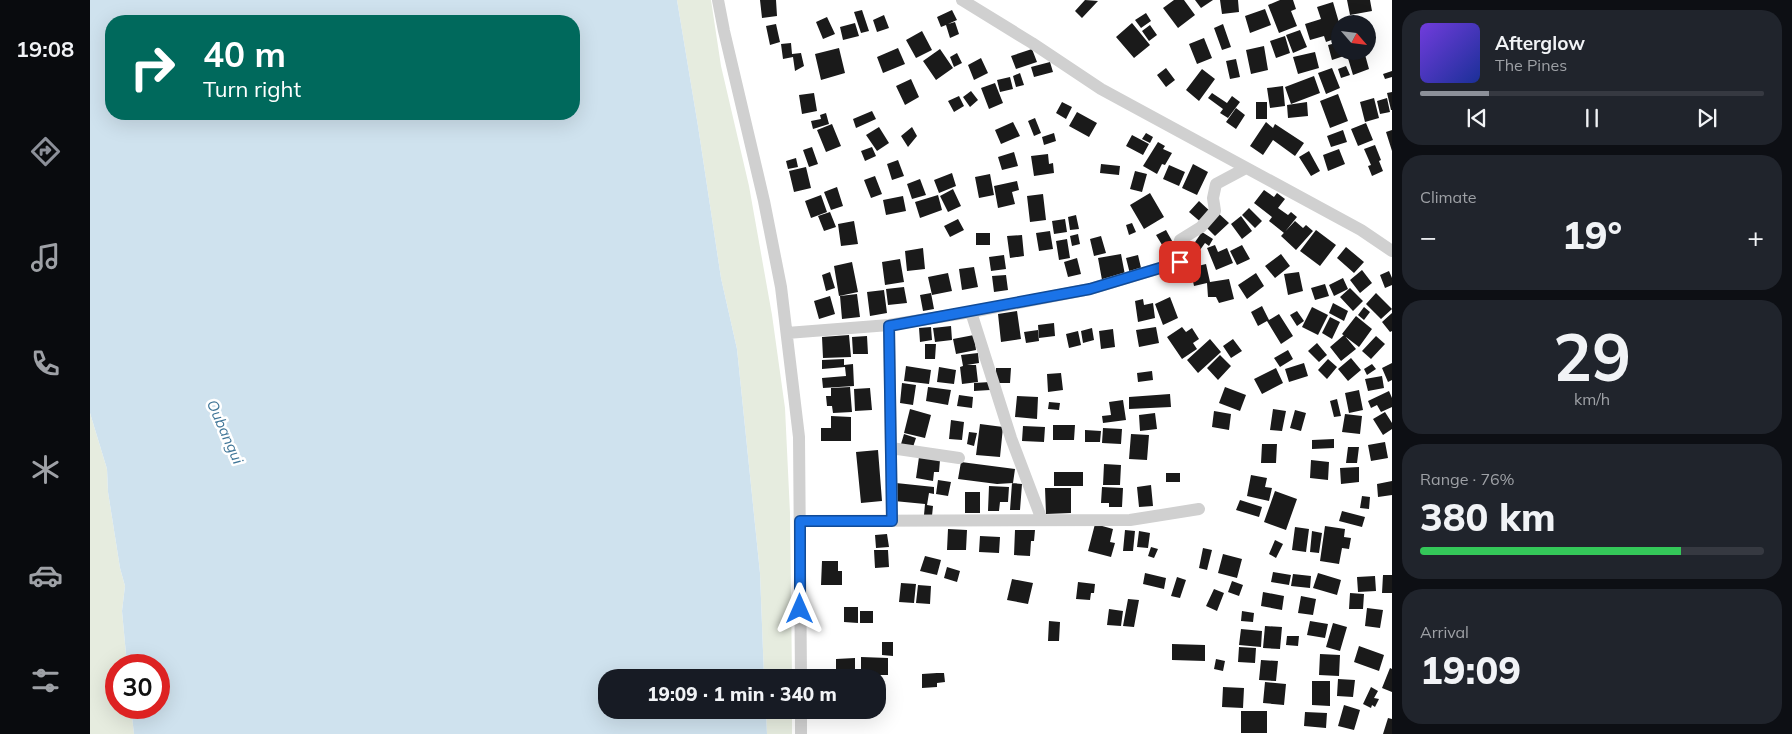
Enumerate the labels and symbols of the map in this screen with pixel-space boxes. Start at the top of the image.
north arrow [1331,15,1376,60]
pin [1159,241,1201,283]
water label: Oubangui [203,397,248,467]
position arrow [773,582,825,634]
speed limit sign: 30 [105,654,170,719]

